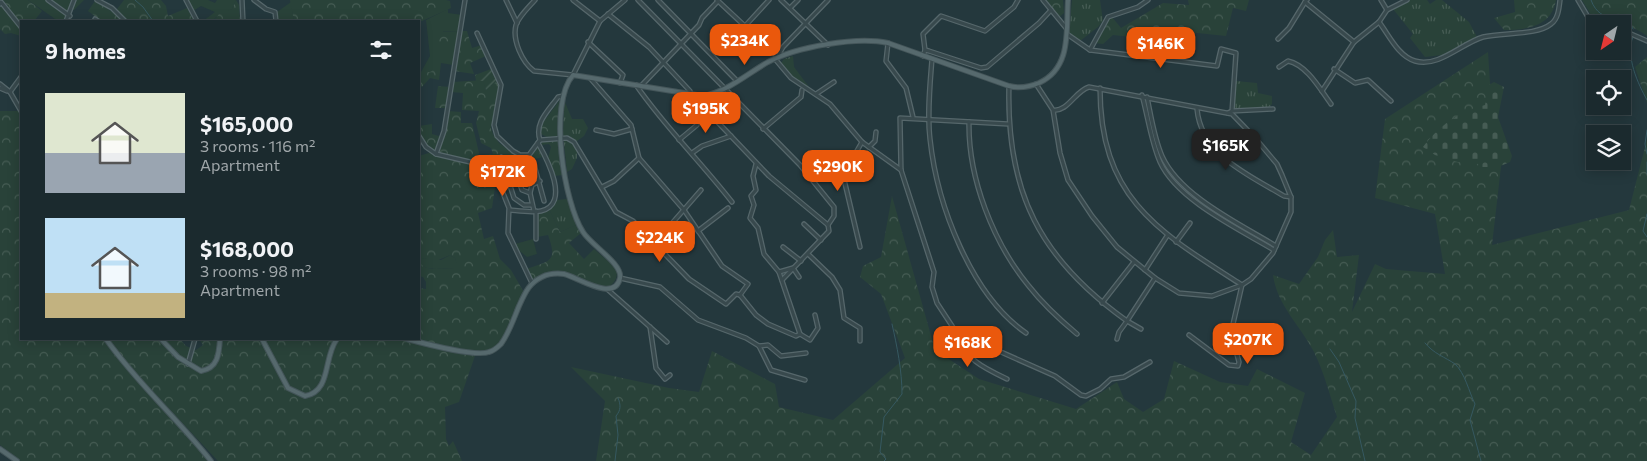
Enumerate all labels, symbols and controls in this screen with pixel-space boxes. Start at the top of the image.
north arrow [1586,15,1631,60]
map controls [1586,15,1631,170]
pin: $234K [710,23,780,66]
pin: $146K [1126,27,1196,69]
text: $234K [721,30,769,49]
text: $146K [1137,33,1185,52]
icon: filters [367,36,395,64]
text: 9 homes [45,38,126,63]
button: locate [1586,70,1631,115]
pin: $195K [671,92,741,134]
text: $195K [683,98,729,117]
text: $165,000 [200,111,293,136]
icon: home [85,113,145,173]
button: layers [1586,125,1631,170]
pin: $165K [1191,128,1261,171]
text: $165K [1203,135,1249,154]
text: 3 rooms · 116 m² [200,136,315,155]
pin: $290K [803,150,873,192]
pin: $172K [468,154,538,197]
text: Apartment [200,155,280,174]
text: $290K [813,156,863,175]
text: $172K [480,161,526,180]
pin: $224K [625,220,695,263]
text: $224K [636,227,684,246]
text: $168,000 [200,236,294,261]
icon: home [85,238,145,298]
text: 3 rooms · 98 m² [200,261,311,280]
text: Apartment [200,280,280,299]
pin: $207K [1213,322,1283,365]
pin: $168K [933,326,1003,368]
text: $207K [1224,329,1272,348]
text: $168K [944,332,992,351]

